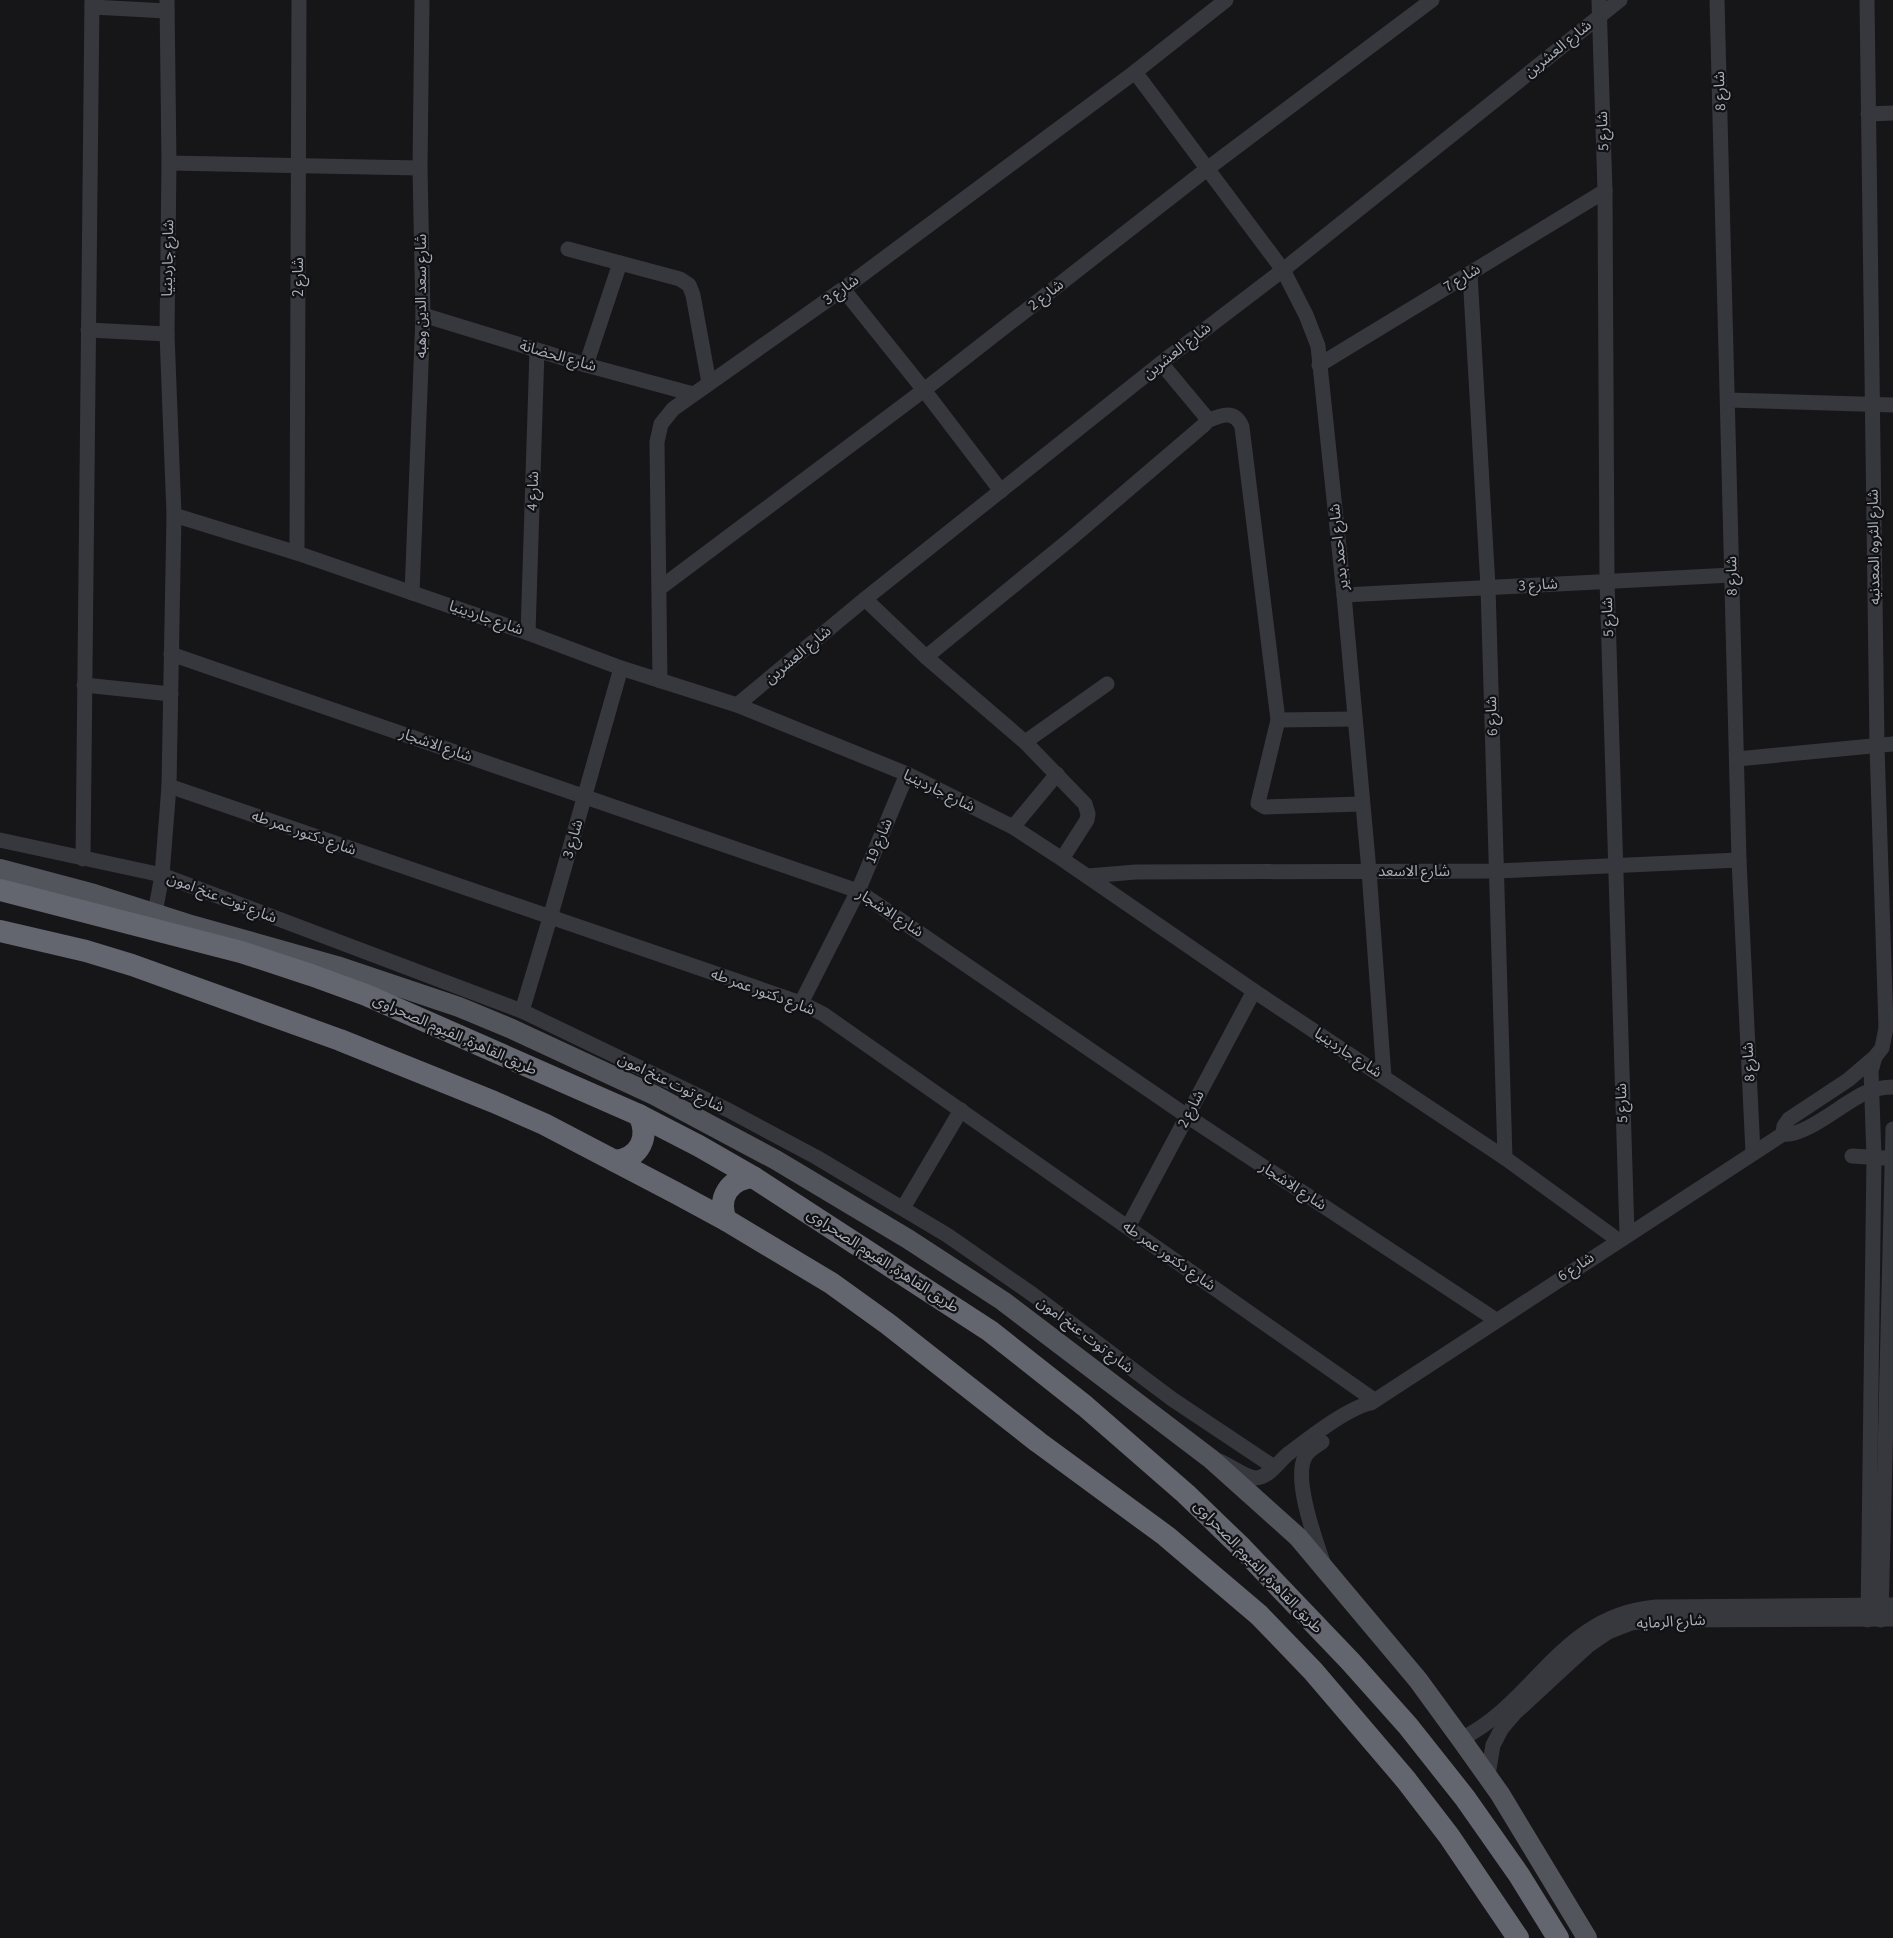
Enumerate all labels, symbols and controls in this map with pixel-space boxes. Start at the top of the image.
street label: شارع العشرين [1520,15,1597,83]
street label: شارع 8 [1709,71,1732,111]
street label: شارع 5 [1592,111,1615,151]
street label: شارع جاردينيا [157,219,180,297]
street label: شارع سعد الدين وهبه [411,234,433,358]
street label: شارع 2 [288,257,310,297]
street label: شارع 7 [1440,259,1485,298]
street label: شارع 3 [819,270,864,311]
street label: شارع 2 [1024,274,1069,316]
street label: شارع العشرين [1139,318,1216,385]
street label: شارع الحضانة [517,335,599,378]
street label: شارع 4 [522,471,545,511]
street label: شارع الثروه المعدنيه [1862,489,1887,605]
street label: شارع احمد بدير [1324,502,1355,592]
street label: شارع 8 [1721,556,1744,596]
street label: شارع 3 [1518,573,1559,598]
street label: شارع جاردينيا [446,595,526,642]
street label: شارع 5 [1597,597,1620,637]
street label: شارع العشرين [760,621,837,690]
street label: شارع 6 [1481,696,1504,736]
street label: شارع الاشجار [396,722,475,768]
street label: شارع جاردينيا [899,765,979,818]
street label: شارع دكتور عمر طه [249,805,359,862]
street label: شارع 19 [860,815,899,867]
street label: شارع 3 [557,817,590,861]
street label: شارع الاسعد [1378,861,1450,883]
street label: شارع توت عنخ امون [164,867,280,930]
street label: شارع الاشجار [851,883,928,943]
street label: شارع دكتور عمر طه [708,963,818,1022]
street label: طريق القاهرة, الفيوم الصحراوى [370,989,540,1081]
street label: شارع جاردينيا [1309,1023,1386,1084]
street label: شارع 8 [1737,1041,1762,1082]
street label: شارع توت عنخ امون [614,1048,728,1119]
street label: شارع 5 [1611,1083,1634,1123]
street label: شارع 2 [1172,1086,1211,1132]
street label: شارع الاشجار [1254,1156,1331,1216]
street label: طريق القاهرة, الفيوم الصحراوى [803,1204,963,1318]
street label: شارع دكتور عمر طه [1118,1216,1220,1297]
street label: شارع 6 [1554,1247,1599,1287]
street label: شارع توت عنخ امون [1032,1292,1138,1379]
street label: طريق القاهرة, الفيوم الصحراوى [1189,1496,1327,1638]
street label: شارع الرمايه [1636,1610,1706,1635]

